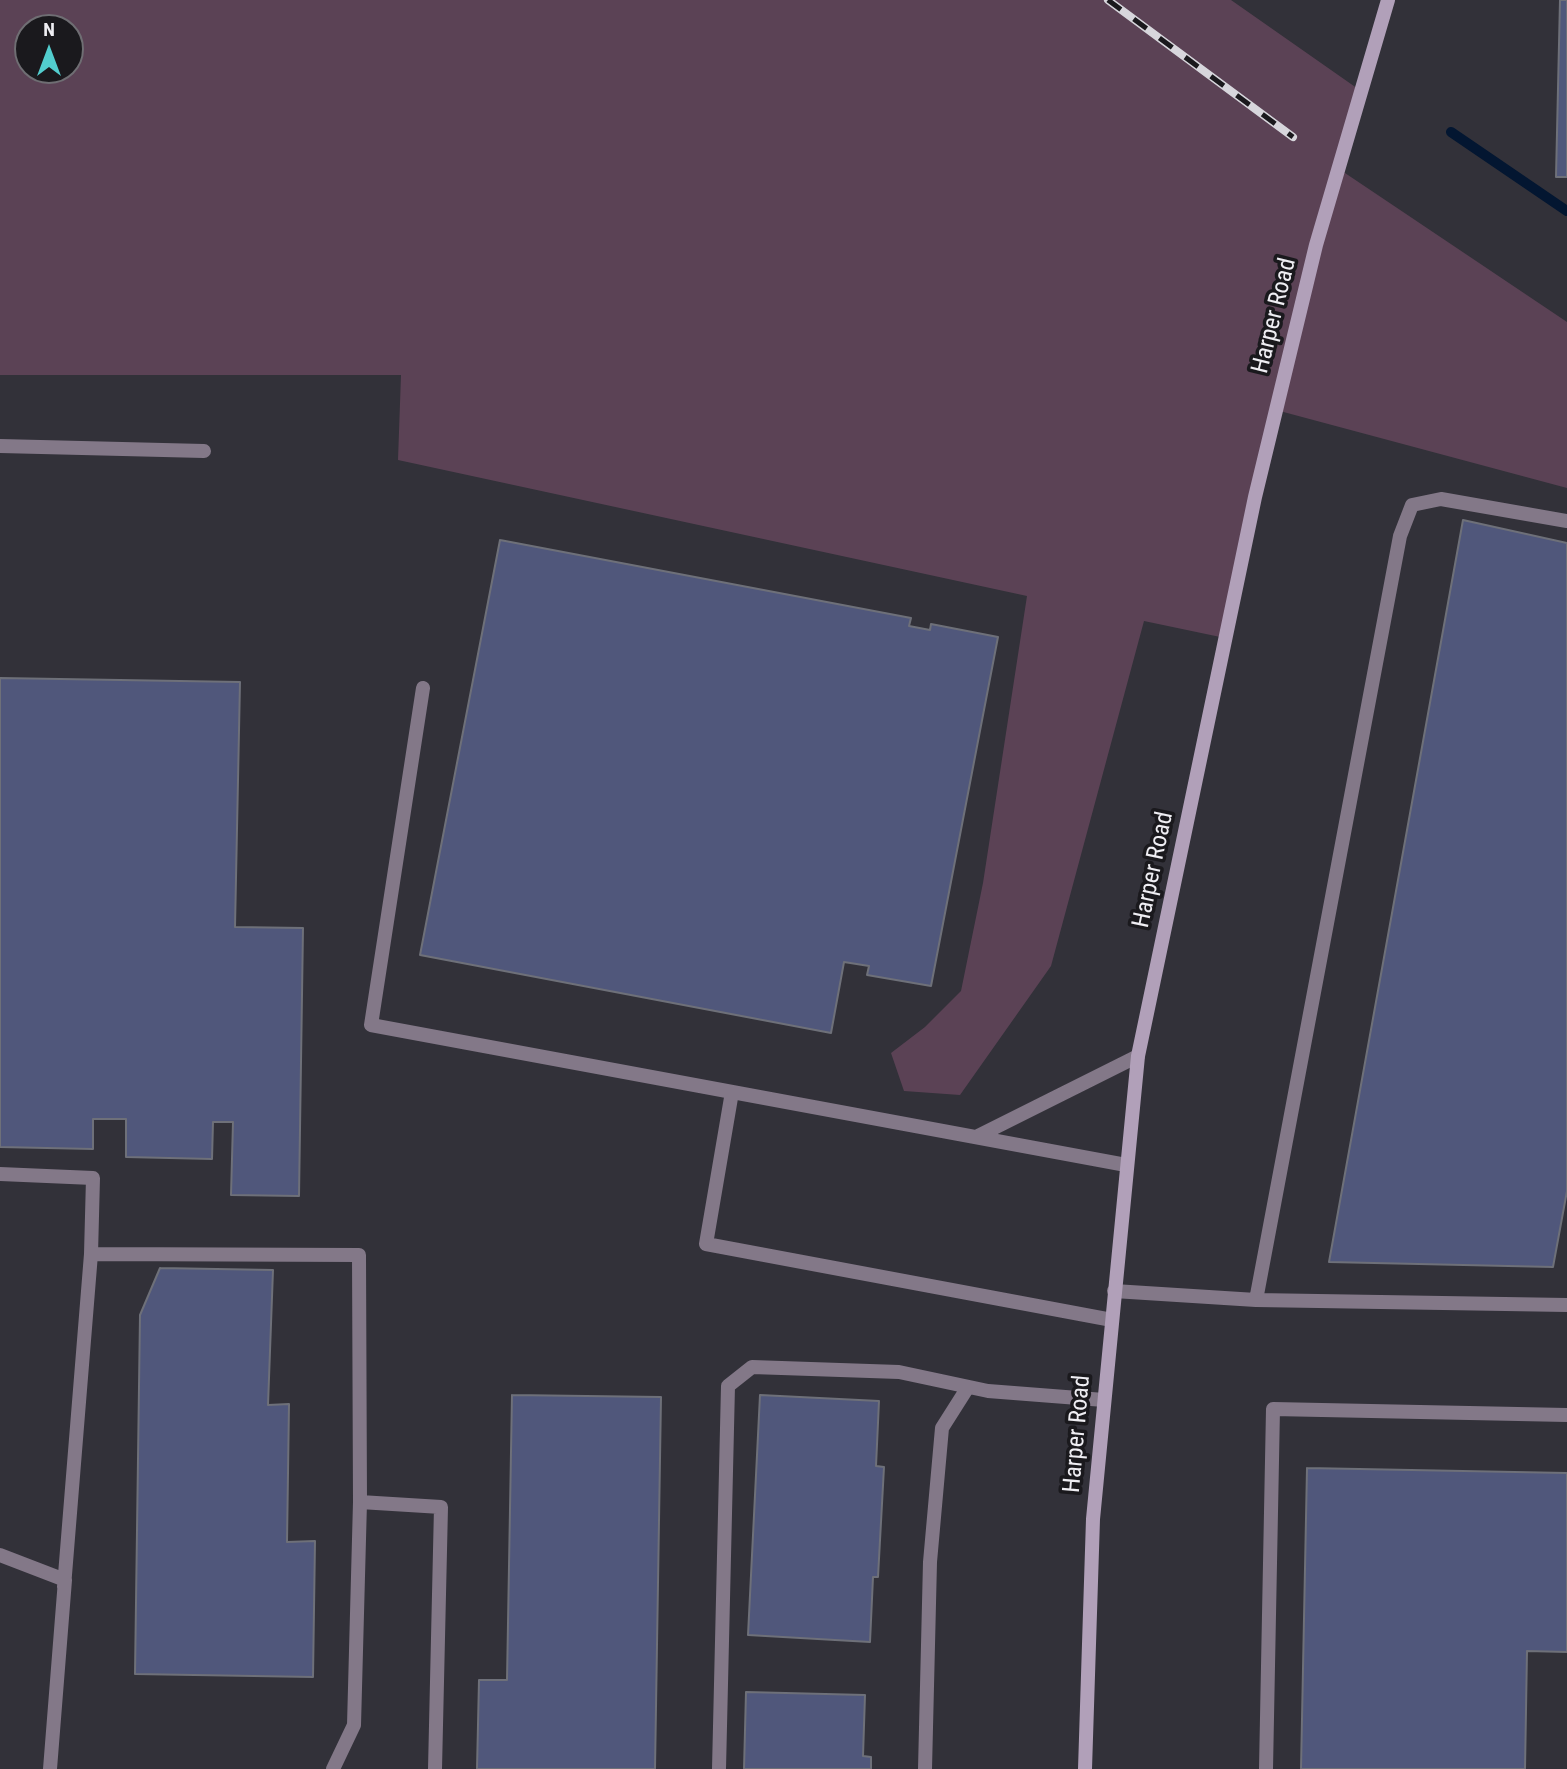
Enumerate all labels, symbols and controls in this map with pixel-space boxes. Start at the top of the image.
north arrow [14,14,84,84]
text: N [43,18,55,41]
street label: Harper Road [1247,255,1303,377]
street label: Harper Road [1128,809,1180,931]
street label: Harper Road [1059,1374,1097,1494]

